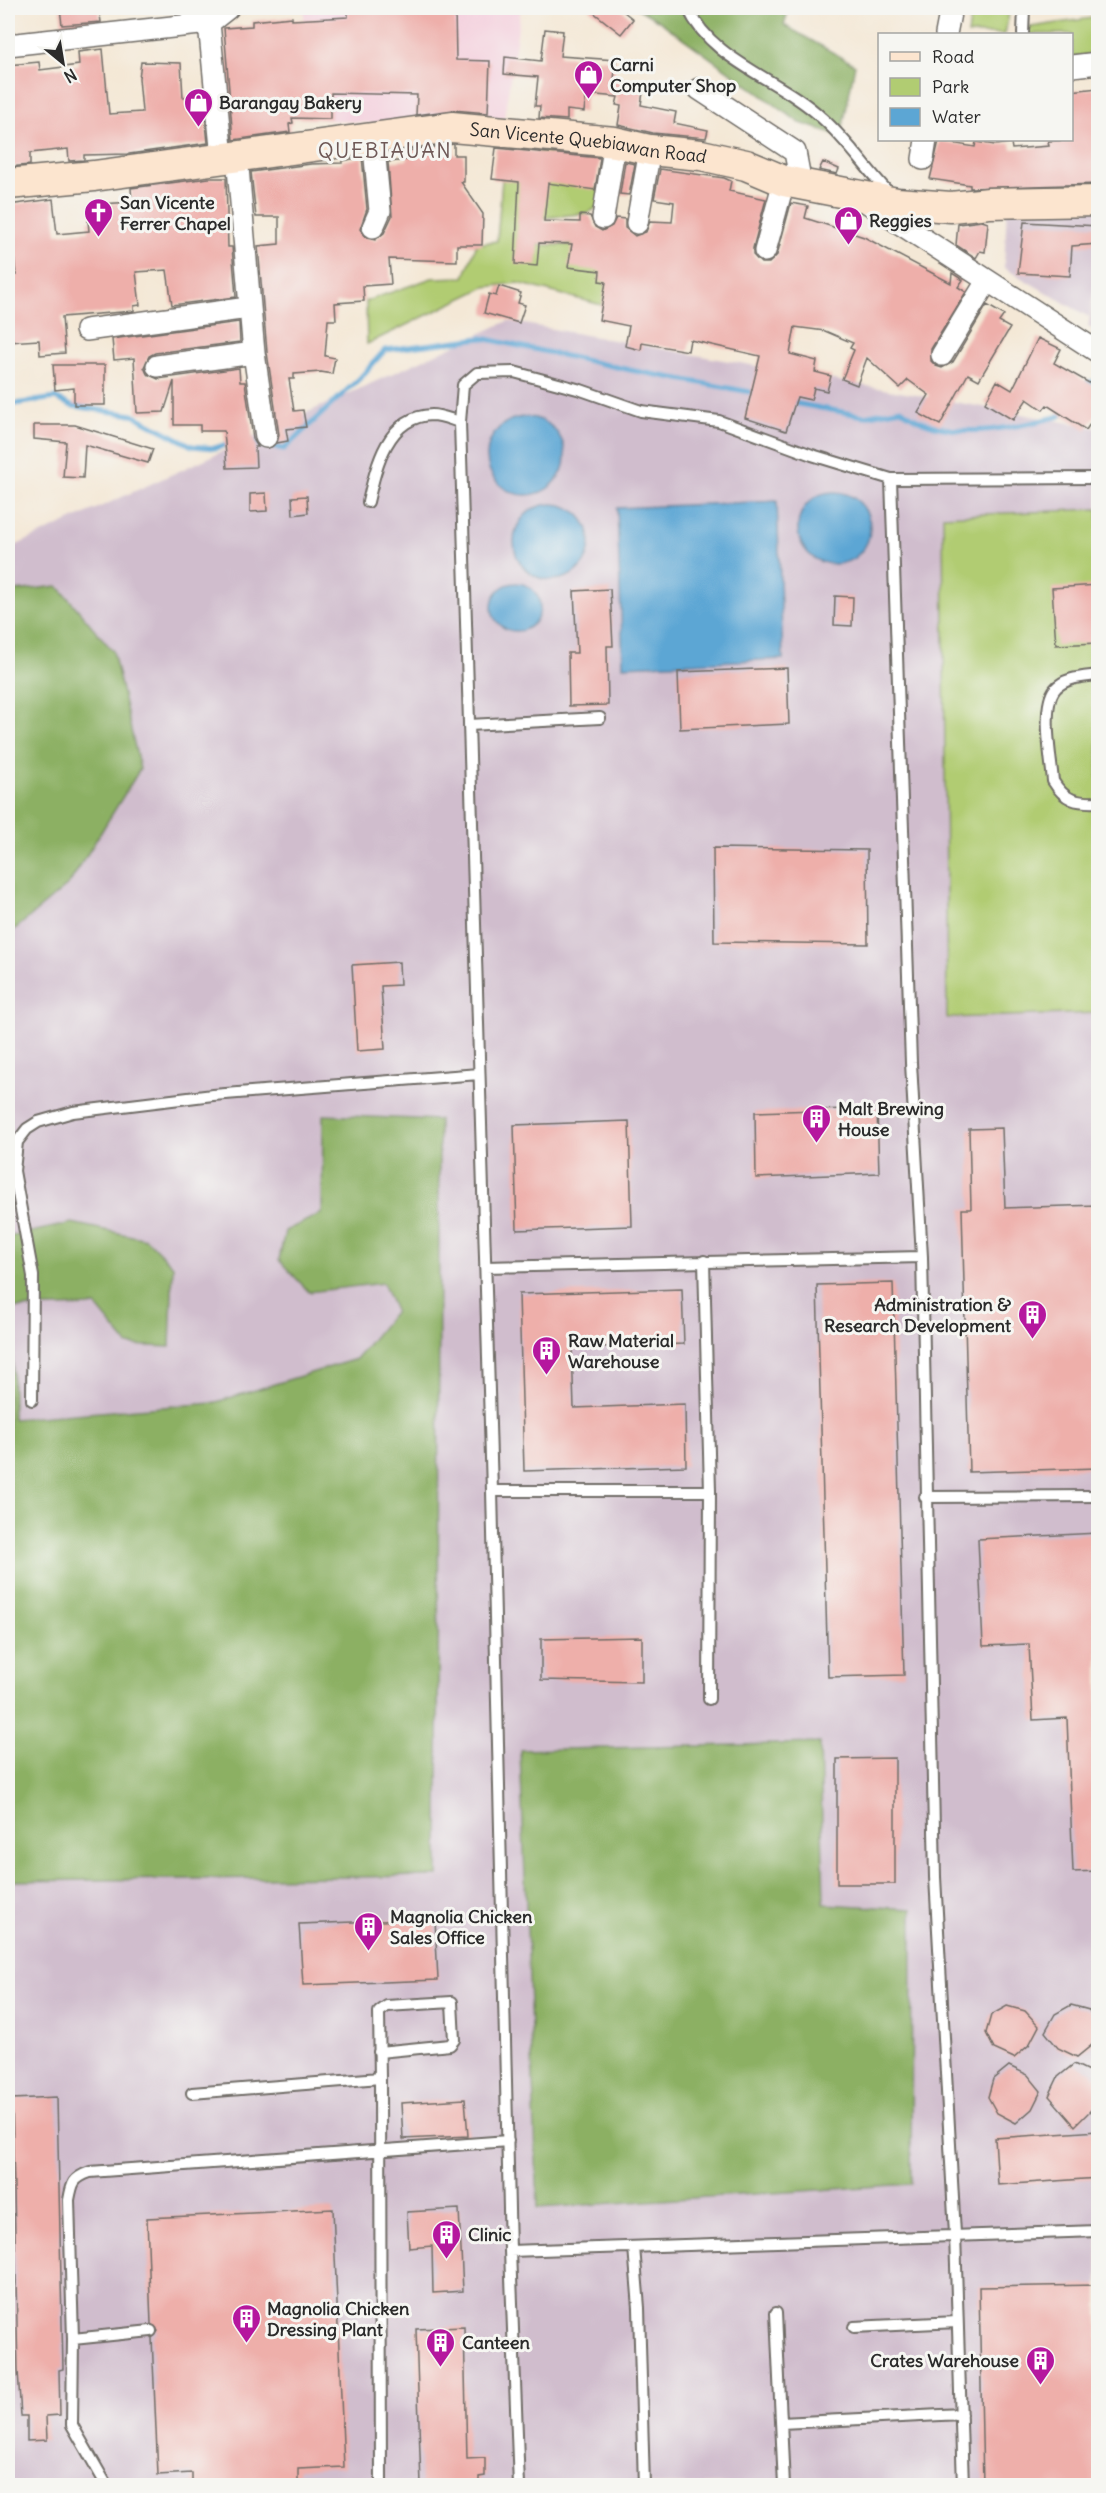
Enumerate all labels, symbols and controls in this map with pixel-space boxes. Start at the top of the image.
north arrow [33,33,93,93]
legend [878,33,1073,141]
text: Road [932,45,975,68]
place label: Carni Computer Shop [610,53,736,97]
shop icon: Carni Computer Shop [573,58,605,100]
text: N [61,65,80,87]
text: Park [932,75,969,98]
shop icon: Barangay Bakery [182,86,214,128]
place label: Barangay Bakery [219,91,362,114]
text: Water [932,105,982,128]
street label: San Vicente Quebiawan Road [469,117,709,168]
district label: QUEBIAUAN [318,137,452,164]
place label: San Vicente Ferrer Chapel [120,191,231,235]
church icon: San Vicente Ferrer Chapel [83,196,115,238]
shop icon: Reggies [832,204,864,246]
place label: Reggies [869,209,932,232]
place label: Malt Brewing House [838,1097,944,1141]
building icon: Malt Brewing House [801,1102,833,1144]
place label: Administration & Research Development [824,1293,1012,1337]
building icon: Administration & Research Development [1016,1298,1048,1340]
place label: Raw Material Warehouse [568,1329,674,1373]
building icon: Raw Material Warehouse [531,1334,563,1376]
place label: Magnolia Chicken Sales Office [390,1905,533,1949]
building icon: Magnolia Chicken Sales Office [353,1910,385,1952]
building icon: Clinic [431,2218,463,2260]
place label: Clinic [468,2223,512,2246]
place label: Magnolia Chicken Dressing Plant [267,2297,410,2341]
building icon: Magnolia Chicken Dressing Plant [230,2302,262,2344]
building icon: Canteen [425,2326,457,2368]
place label: Canteen [462,2331,531,2354]
building icon: Crates Warehouse [1024,2344,1056,2386]
place label: Crates Warehouse [870,2349,1019,2372]

